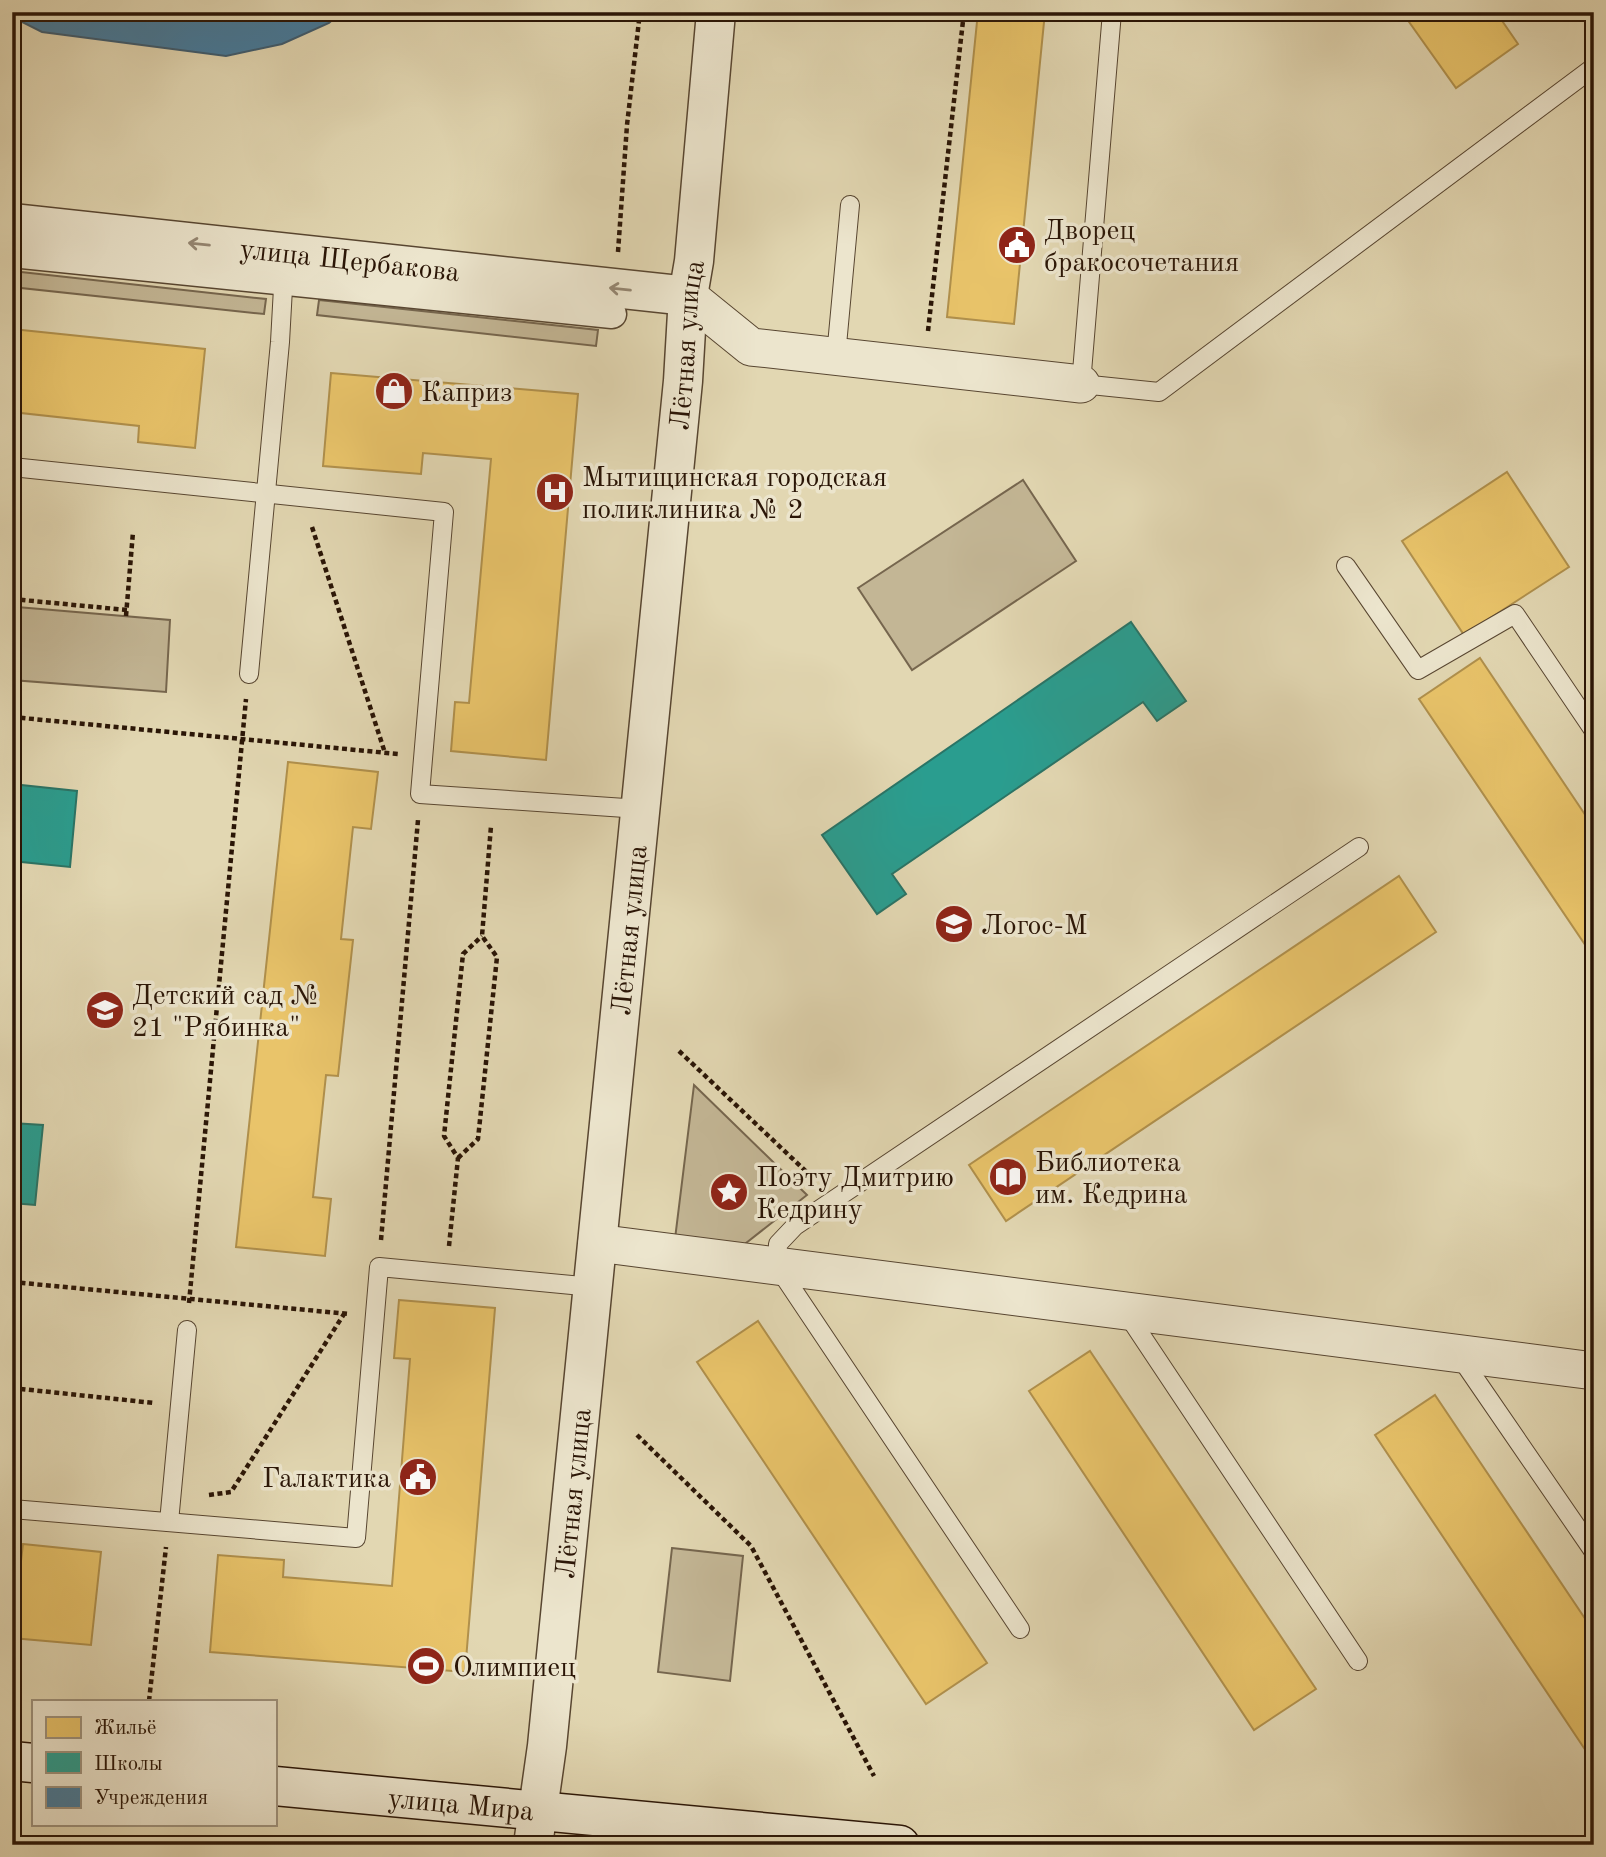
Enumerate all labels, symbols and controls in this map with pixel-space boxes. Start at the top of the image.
place label: Дворец бракосочетания [1044,218,1239,278]
public building icon: Дворец бракосочетания [996,224,1038,266]
one-way arrow [188,237,211,250]
street label: улица Щербакова [238,237,461,288]
street label: Лётная улица [667,258,711,432]
one-way arrow [609,282,632,295]
shop icon: Каприз [373,370,415,412]
place label: Каприз [421,380,512,408]
place label: Мытищинская городская поликлиника № 2 [582,465,887,525]
hospital icon: Мытищинская городская поликлиника № 2 [534,471,576,513]
street label: Лётная улица [609,844,654,1017]
school or university icon: Логос-М [933,903,975,945]
place label: Логос-М [981,913,1087,941]
place label: Детский сад № 21 "Рябинка" [132,983,321,1043]
school or university icon: Детский сад № 21 "Рябинка" [84,989,126,1031]
place label: Библиотека им. Кедрина [1035,1150,1188,1210]
library icon: Библиотека им. Кедрина [987,1156,1029,1198]
place label: Поэту Дмитрию Кедрину [756,1165,954,1225]
place icon: Поэту Дмитрию Кедрину [708,1171,750,1213]
street label: Лётная улица [553,1407,598,1580]
public building icon: Галактика [397,1456,439,1498]
place label: Галактика [262,1466,391,1494]
sports icon: Олимпиец [405,1645,447,1687]
place label: Олимпиец [453,1655,576,1683]
legend [32,1700,276,1826]
text: Жильё [94,1718,157,1739]
text: Школы [94,1754,163,1775]
street label: улица Мира [387,1786,535,1827]
text: Учреждения [94,1788,208,1809]

